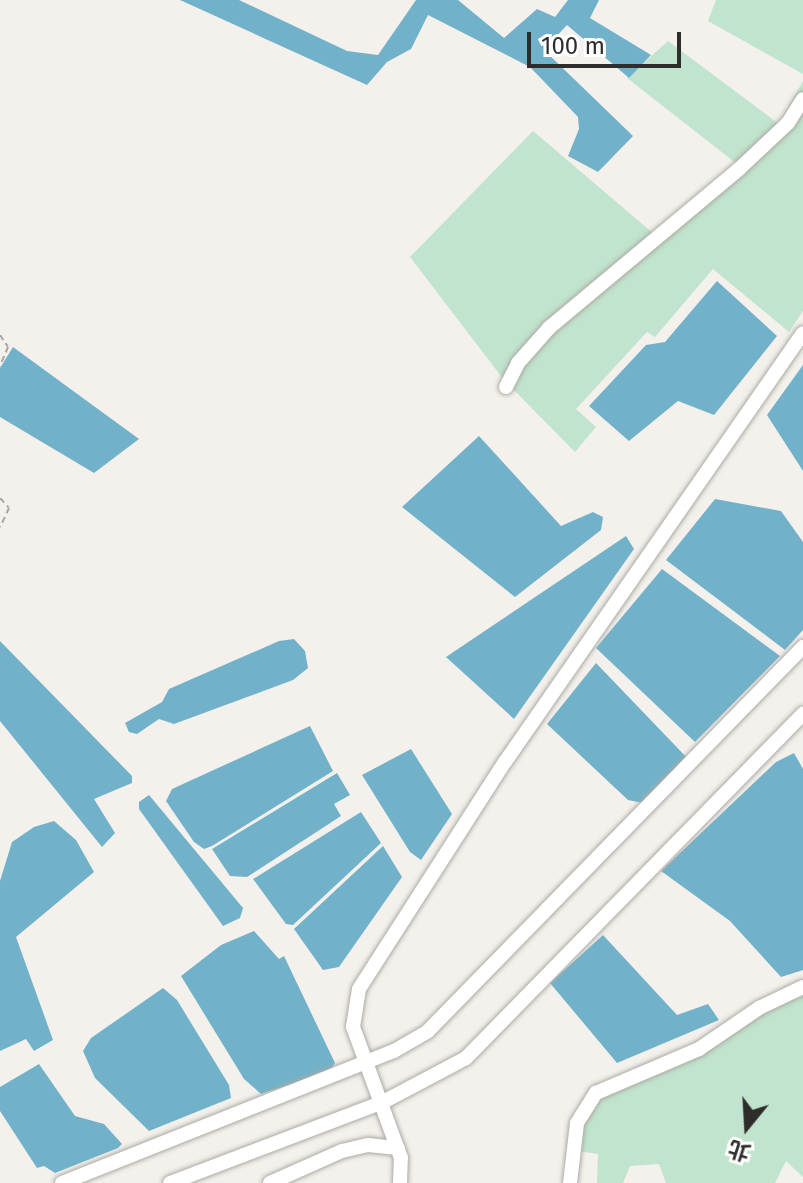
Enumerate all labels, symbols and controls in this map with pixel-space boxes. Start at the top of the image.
scale bar [531,16,685,66]
text: 100 m [541,32,605,60]
north arrow [707,1087,787,1167]
text: 北 [725,1134,754,1167]

